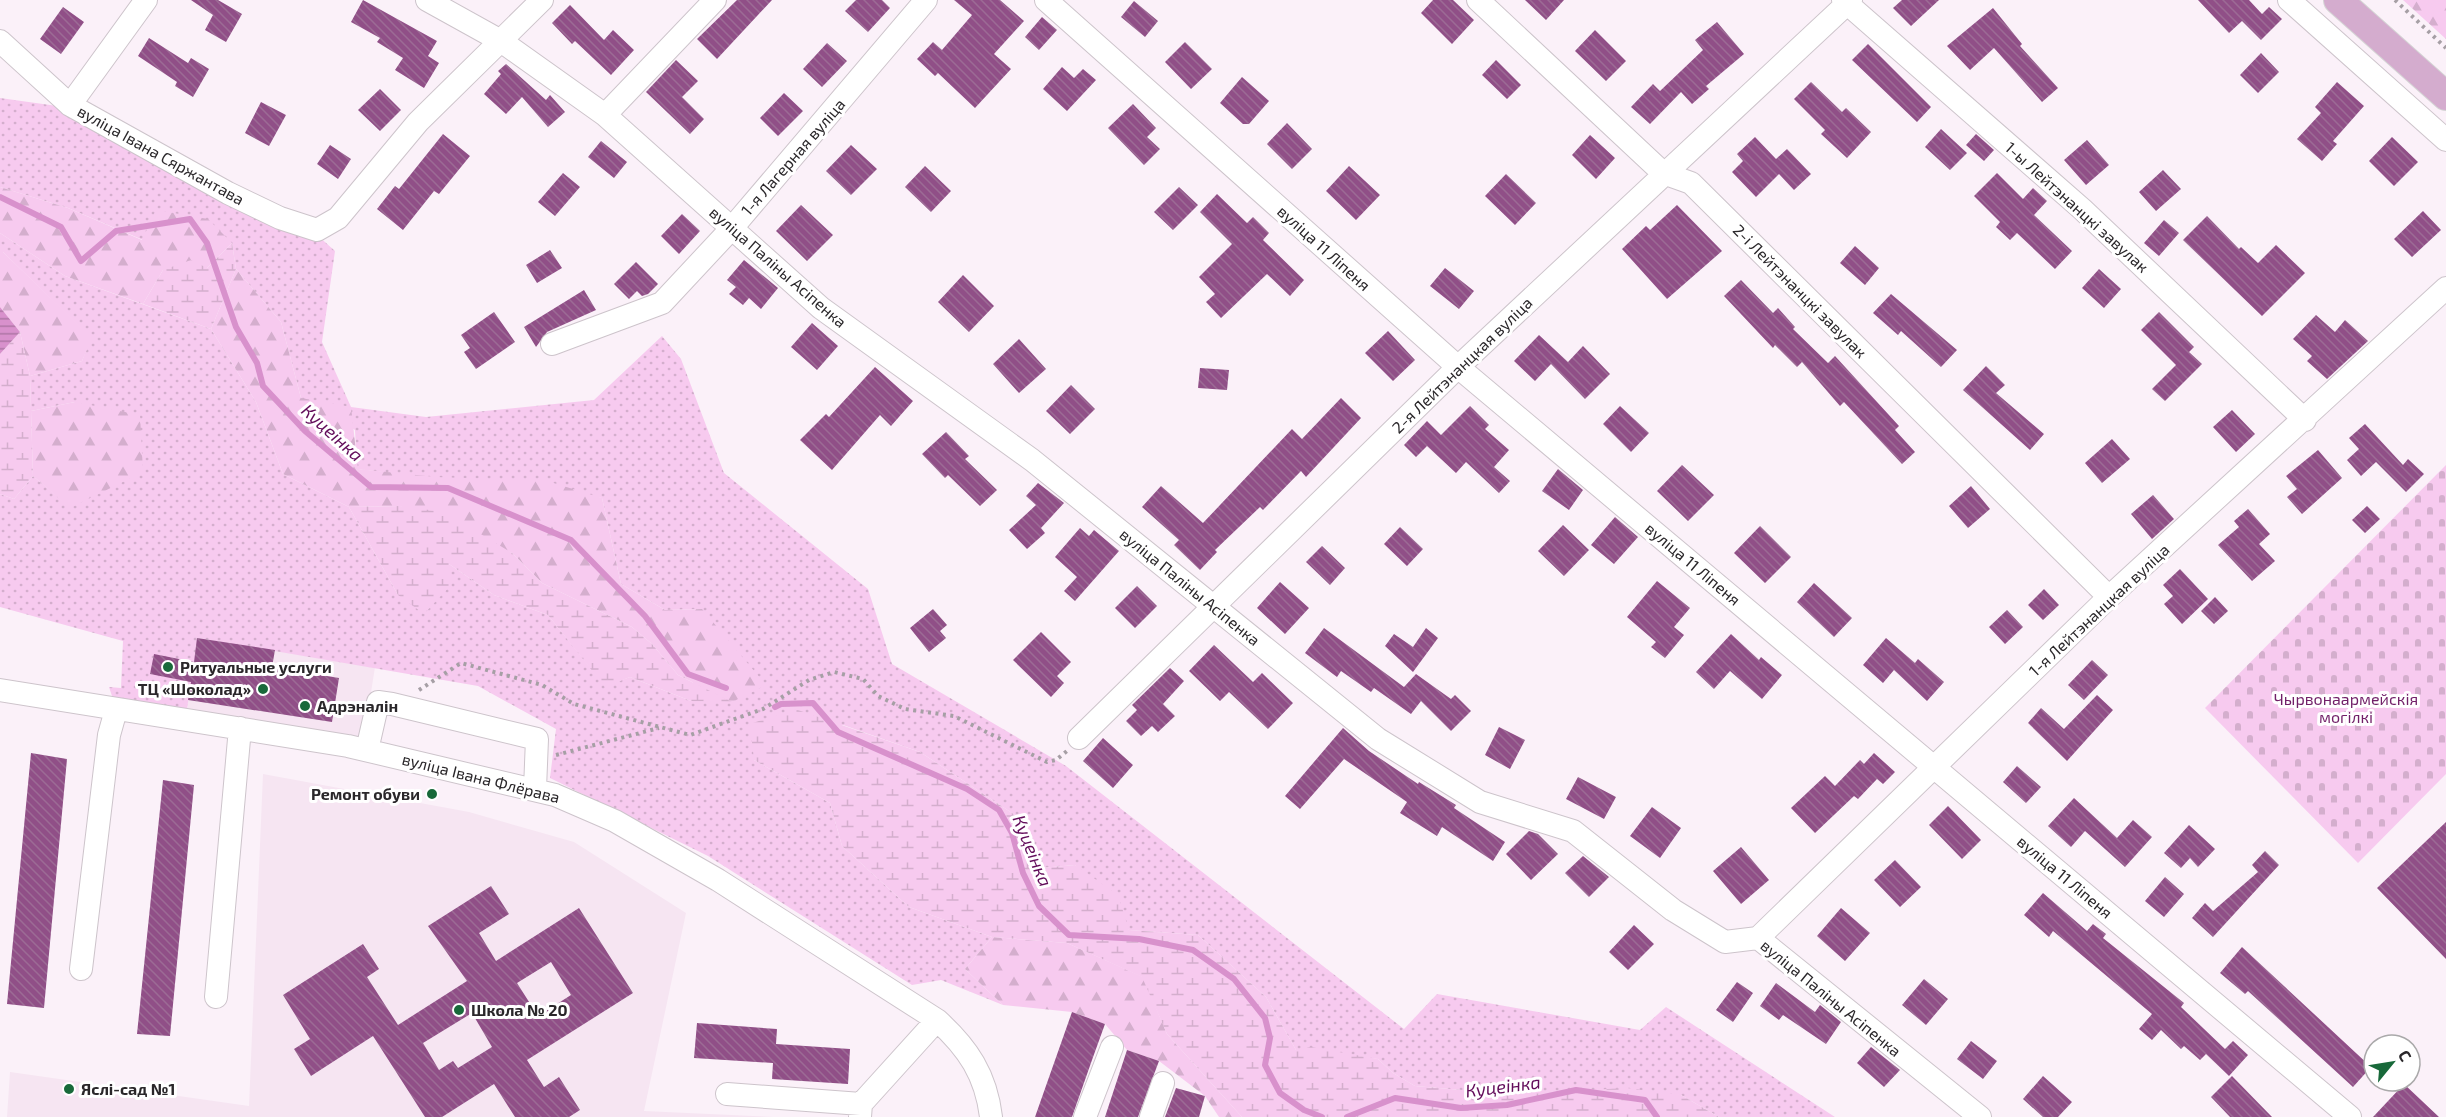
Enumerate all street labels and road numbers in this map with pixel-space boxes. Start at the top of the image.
street label: 1-я Лагерная вуліца [737,94,849,220]
street label: вуліца Івана Сяржантава [74,101,248,209]
street label: 1-ы Лейтэнанцкі завулак [2001,137,2153,277]
street label: вуліца 11 Ліпеня [1273,201,1375,295]
street label: вуліца Паліны Асіпенка [705,202,851,332]
street label: 2-і Лейтэнанцкі завулак [1729,220,1871,362]
street label: 2-я Лейтэнанцкая вуліца [1388,293,1536,437]
street label: вуліца 11 Ліпеня [1641,518,1745,610]
street label: вуліца Паліны Асіпенка [1116,524,1264,650]
street label: 1-я Лейтэнанцкая вуліца [2025,540,2173,680]
street label: вуліца Івана Флёрава [400,749,562,807]
street label: вуліца 11 Ліпеня [2013,831,2117,923]
street label: вуліца Паліны Асіпенка [1757,935,1905,1061]

